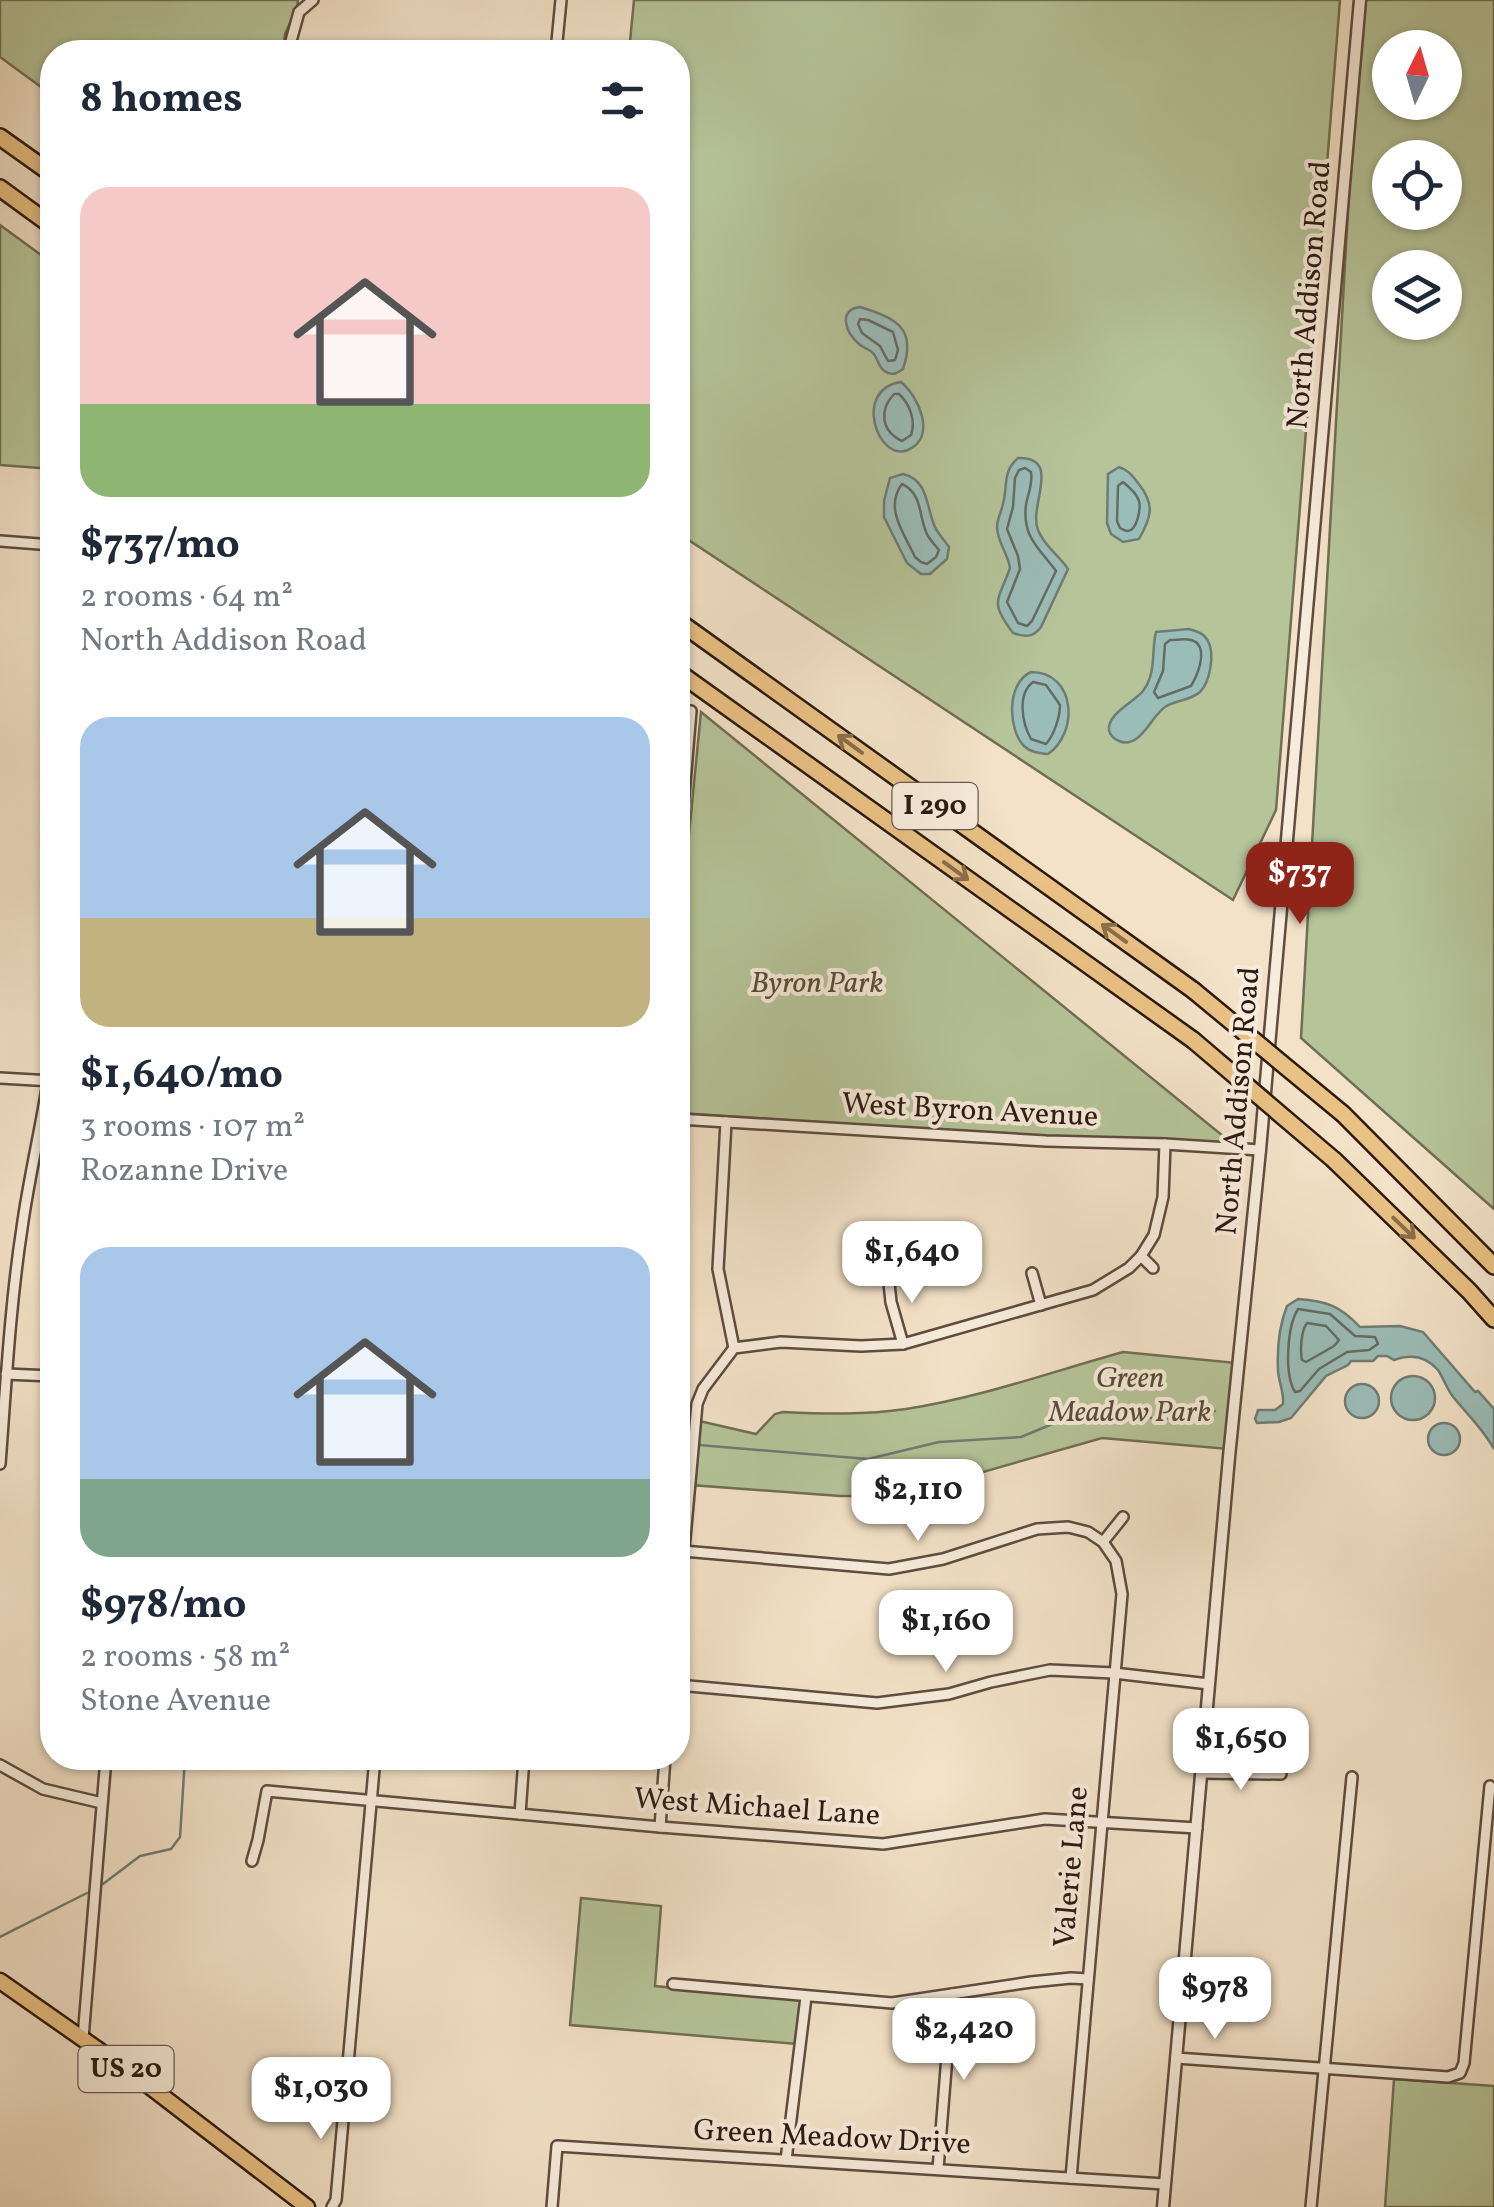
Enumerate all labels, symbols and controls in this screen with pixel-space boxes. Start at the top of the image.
north arrow [1372,30,1462,120]
map controls [1372,30,1462,340]
text: 8 homes [80,71,243,130]
icon: filters [595,73,650,128]
button: locate [1372,140,1462,230]
street label: North Addison Road [1277,159,1343,431]
button: layers [1372,250,1462,340]
icon: home [275,252,455,432]
text: $737/mo [80,517,240,576]
text: 2 rooms · 64 m² [80,576,293,620]
text: North Addison Road [80,620,367,664]
one-way arrow [836,734,864,755]
icon: home [275,782,455,962]
road number: I 290 [892,783,978,829]
pin: $737 [1241,842,1359,927]
text: $737 [1268,852,1332,896]
one-way arrow [942,860,970,881]
one-way arrow [1101,923,1128,944]
park label: Byron Park [751,963,884,1005]
street label: North Addison Road [1206,965,1272,1237]
text: $1,640/mo [80,1047,283,1106]
street label: West Byron Avenue [841,1083,1099,1139]
text: 3 rooms · 107 m² [80,1106,305,1150]
text: Rozanne Drive [80,1150,288,1194]
one-way arrow [1391,1215,1415,1239]
pin: $1,640 [831,1221,993,1306]
text: $1,640 [864,1231,960,1275]
icon: home [275,1312,455,1492]
park label: Green Meadow Park [1048,1358,1211,1434]
pin: $2,110 [837,1459,999,1544]
text: $2,110 [873,1469,963,1513]
text: $978/mo [80,1577,247,1636]
pin: $1,160 [865,1590,1027,1675]
text: $1,160 [901,1600,991,1644]
text: 2 rooms · 58 m² [80,1636,290,1680]
text: Stone Avenue [80,1680,271,1724]
pin: $1,650 [1160,1708,1322,1793]
text: $1,650 [1195,1718,1287,1762]
street label: West Michael Lane [632,1778,882,1838]
street label: Valerie Lane [1044,1785,1100,1949]
pin: $978 [1156,1957,1274,2042]
text: $978 [1181,1967,1249,2011]
pin: $2,420 [883,1998,1045,2083]
text: $2,420 [914,2008,1014,2052]
road number: US 20 [78,2046,174,2092]
pin: $1,030 [240,2057,402,2142]
text: $1,030 [274,2067,368,2111]
street label: Green Meadow Drive [692,2110,972,2166]

